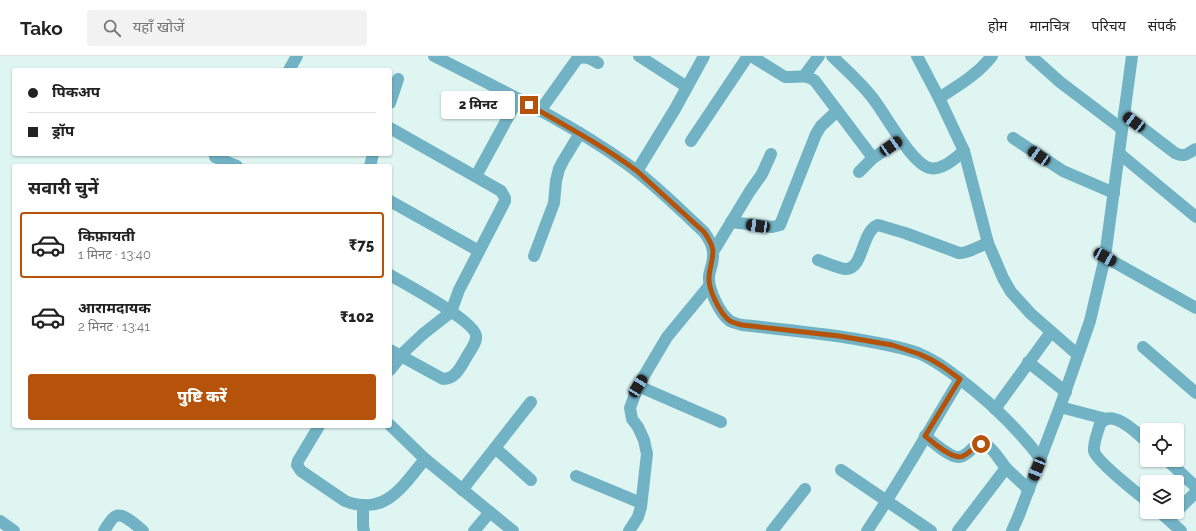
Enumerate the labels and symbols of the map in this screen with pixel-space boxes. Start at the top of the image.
callout: 2 मिनट [441,91,515,119]
route end [520,96,538,114]
car [1121,110,1147,134]
car [878,134,904,158]
car [1026,144,1052,168]
car [745,218,771,234]
car [1092,246,1118,268]
car [627,373,649,399]
route start [972,435,990,453]
car [1027,456,1047,482]

